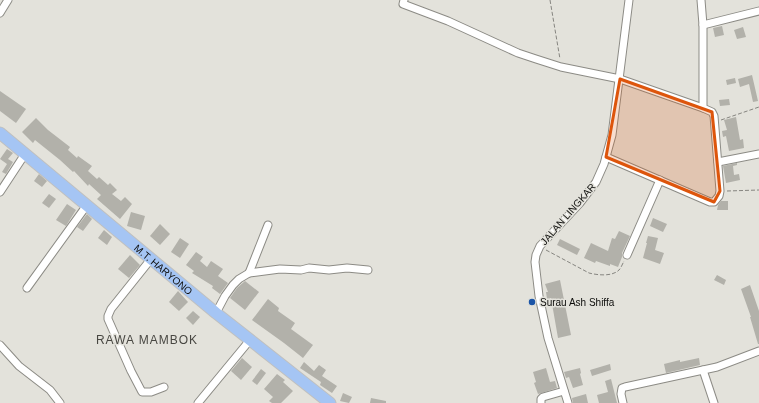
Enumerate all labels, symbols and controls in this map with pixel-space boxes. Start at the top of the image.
street label: JALAN LINGKAR [538,181,598,247]
street label: M.T. HARYONO [132,242,195,297]
marker: Surau Ash Shiffa [527,297,537,307]
place label: Surau Ash Shiffa [540,297,615,308]
district label: RAWA MAMBOK [96,333,198,347]

